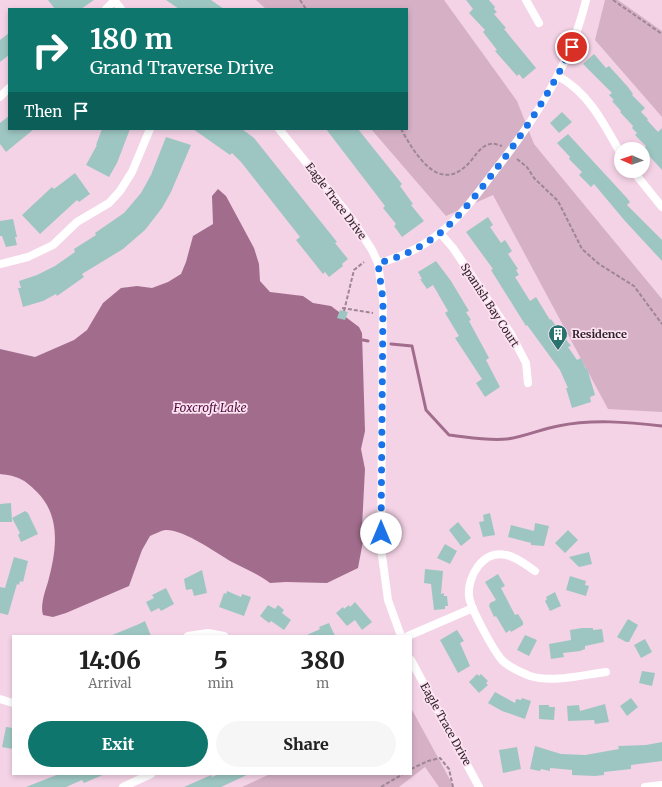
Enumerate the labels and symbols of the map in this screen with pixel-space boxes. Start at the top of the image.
pin [555,30,589,64]
north arrow [614,142,650,178]
street label: Eagle Trace Drive [303,160,370,242]
street label: Spanish Bay Court [458,260,523,350]
building icon: Residence [547,323,569,351]
place label: Residence [572,327,627,341]
water label: Foxcroft Lake [172,400,247,415]
position arrow [360,512,402,554]
street label: Eagle Trace Drive [417,680,475,768]

